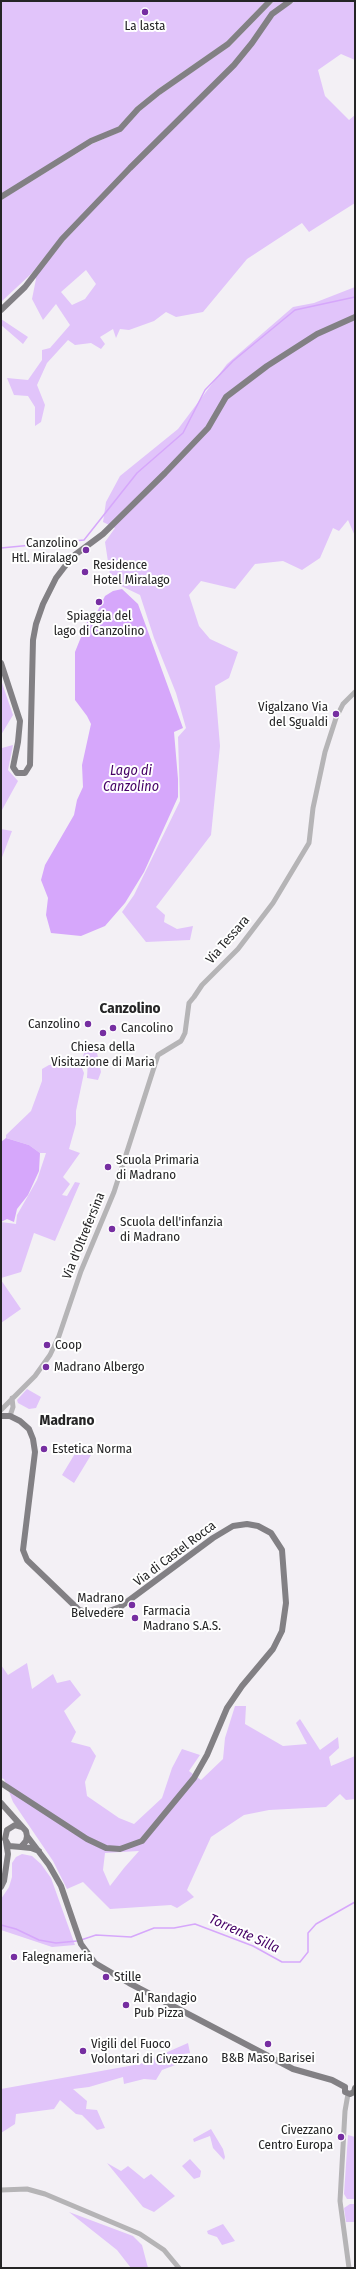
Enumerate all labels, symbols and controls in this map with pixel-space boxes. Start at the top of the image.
marker: La lasta [140,7,150,17]
place label: La lasta [125,18,165,34]
place label: Canzolino Htl. Miralago [11,535,78,566]
marker: Canzolino Htl. Miralago [81,545,91,555]
place label: Residence Hotel Miralago [93,557,170,588]
marker: Residence Hotel Miralago [80,567,90,577]
marker: Spiaggia del lago di Canzolino [94,597,104,607]
place label: Spiaggia del lago di Canzolino [54,608,144,639]
place label: Vigalzano Via del Sgualdi [258,699,328,730]
marker: Vigalzano Via del Sgualdi [331,709,341,719]
water label: Lago di Canzolino [103,763,159,796]
street label: Via Tessara [203,913,253,967]
district label: Canzolino [99,1000,161,1018]
place label: Canzolino [28,1016,80,1032]
marker: Canzolino [83,1019,93,1029]
place label: Cancolino [121,1020,173,1036]
marker: Cancolino [108,1023,118,1033]
marker: Chiesa della Visitazione di Maria [98,1028,108,1038]
place label: Chiesa della Visitazione di Maria [51,1039,155,1070]
place label: Scuola Primaria di Madrano [116,1152,199,1183]
marker: Scuola Primaria di Madrano [103,1162,113,1172]
street label: Via d'Oltrefersina [60,1190,108,1282]
place label: Scuola dell'infanzia di Madrano [120,1214,223,1245]
marker: Scuola dell'infanzia di Madrano [107,1224,117,1234]
place label: Coop [55,1337,82,1353]
marker: Coop [42,1340,52,1350]
place label: Madrano Albergo [54,1359,145,1375]
marker: Madrano Albergo [41,1362,51,1372]
district label: Madrano [40,1412,94,1430]
place label: Estetica Norma [52,1441,132,1457]
marker: Estetica Norma [39,1444,49,1454]
street label: Via di Castel Rocca [131,1518,219,1590]
place label: Madrano Belvedere [71,1590,124,1621]
marker: Madrano Belvedere [127,1600,137,1610]
place label: Farmacia Madrano S.A.S. [143,1603,221,1634]
marker: Farmacia Madrano S.A.S. [130,1613,140,1623]
water label: Torrente Silla [206,1911,282,1957]
place label: Falegnameria [22,1949,93,1965]
marker: Falegnameria [9,1952,19,1962]
place label: Stille [114,1969,141,1985]
marker: Stille [101,1972,111,1982]
place label: Al Randagio Pub Pizza [134,1990,197,2021]
marker: Al Randagio Pub Pizza [121,2000,131,2010]
place label: Vigili del Fuoco Volontari di Civezzano [91,2036,208,2067]
marker: B&B Maso Barisei [263,2039,273,2049]
marker: Vigili del Fuoco Volontari di Civezzano [78,2046,88,2056]
place label: B&B Maso Barisei [221,2050,315,2066]
place label: Civezzano Centro Europa [258,2122,333,2153]
marker: Civezzano Centro Europa [336,2132,346,2142]

